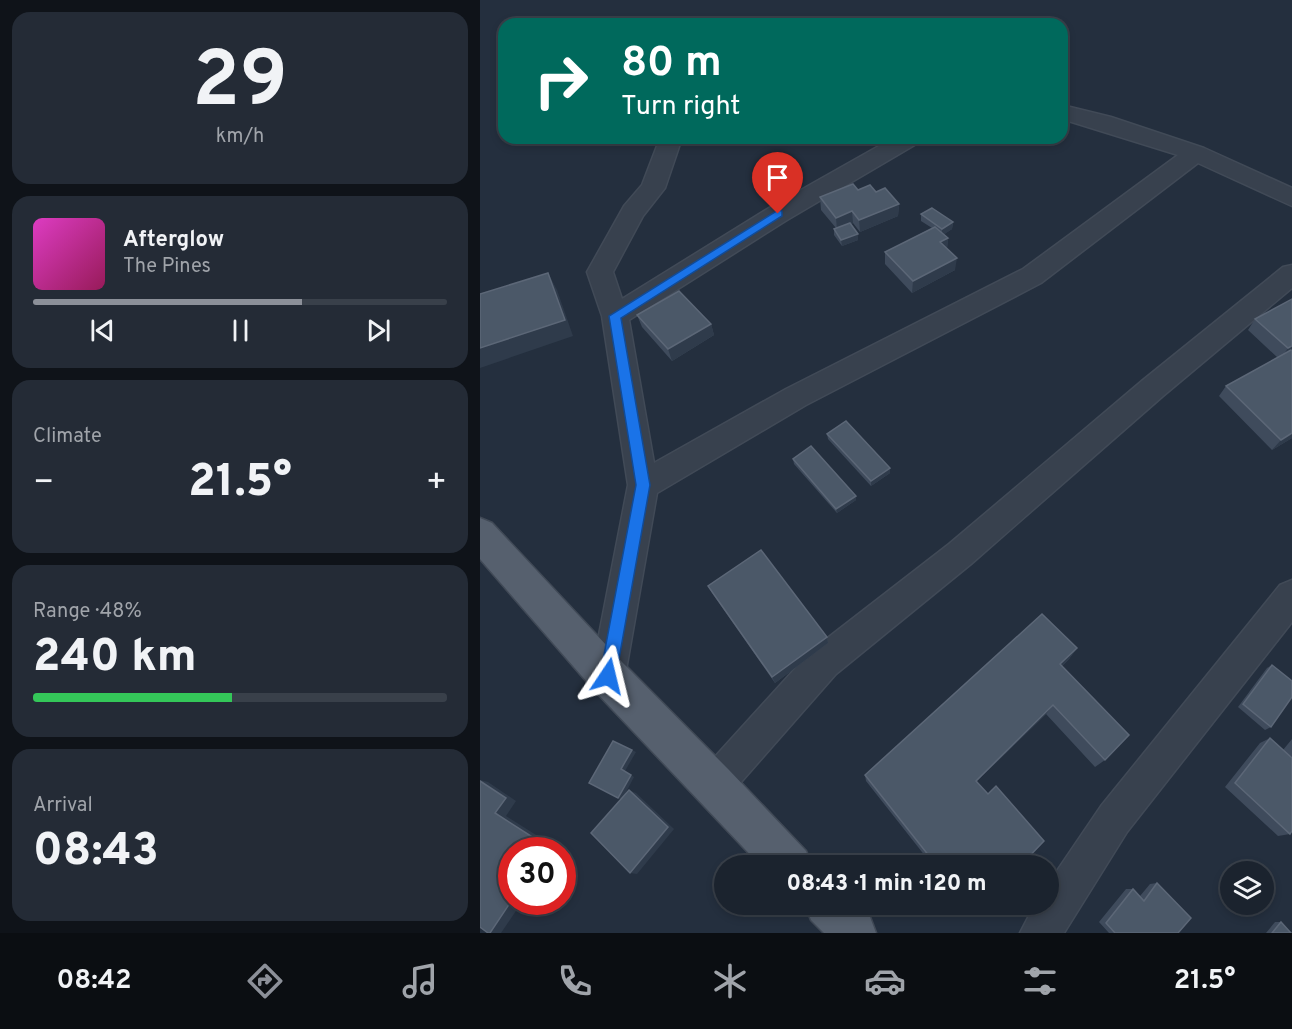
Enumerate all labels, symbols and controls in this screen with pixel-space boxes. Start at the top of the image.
text: 29 [192,35,288,134]
text: 80 m [621,38,722,91]
icon: right [522,42,600,120]
text: Turn right [621,90,740,124]
text: km/h [216,124,264,150]
pin [752,152,803,214]
icon: arrive [761,161,794,194]
text: Afterglow [123,227,224,254]
text: The Pines [123,254,211,280]
icon: previous [86,314,119,347]
icon: pause [224,314,257,347]
icon: next [362,314,395,347]
text: Climate [33,424,102,450]
text: 21.5° [188,455,292,512]
text: − [33,463,54,505]
text: + [426,463,447,505]
text: Range · 48% [33,599,142,625]
text: 240 km [33,630,197,687]
position arrow [576,644,640,708]
text: Arrival [33,793,93,819]
text: 08:43 [33,824,159,881]
speed limit sign: 30 [498,837,576,915]
map controls [1220,861,1274,915]
button: layers [1220,861,1274,915]
text: 08:43 · 1 min · 120 m [787,871,986,898]
icon: directions [244,960,286,1002]
icon: music [399,960,441,1002]
icon: phone [554,960,596,1002]
icon: climate [709,960,751,1002]
icon: car [864,960,906,1002]
icon: filters [1019,960,1061,1002]
text: 08:42 [56,964,132,998]
text: 21.5° [1174,964,1235,998]

